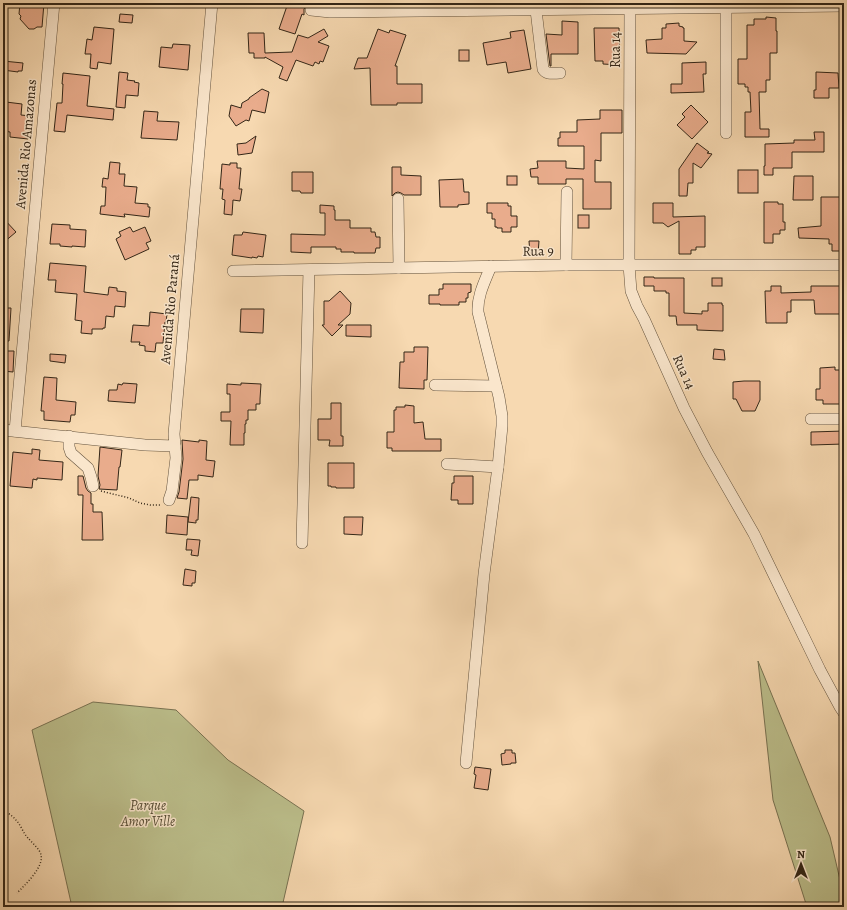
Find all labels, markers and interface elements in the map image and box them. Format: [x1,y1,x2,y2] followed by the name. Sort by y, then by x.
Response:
[606,32,625,68] street label: Rua 14
[11,78,41,211] street label: Avenida Rio Amazonas
[522,241,554,261] street label: Rua 9
[156,253,184,366] street label: Avenida Rio Paraná
[668,352,700,392] street label: Rua 14
[120,796,175,831] park label: Parque Amor Ville
[781,844,821,884] north arrow
[797,847,805,862] text: N

